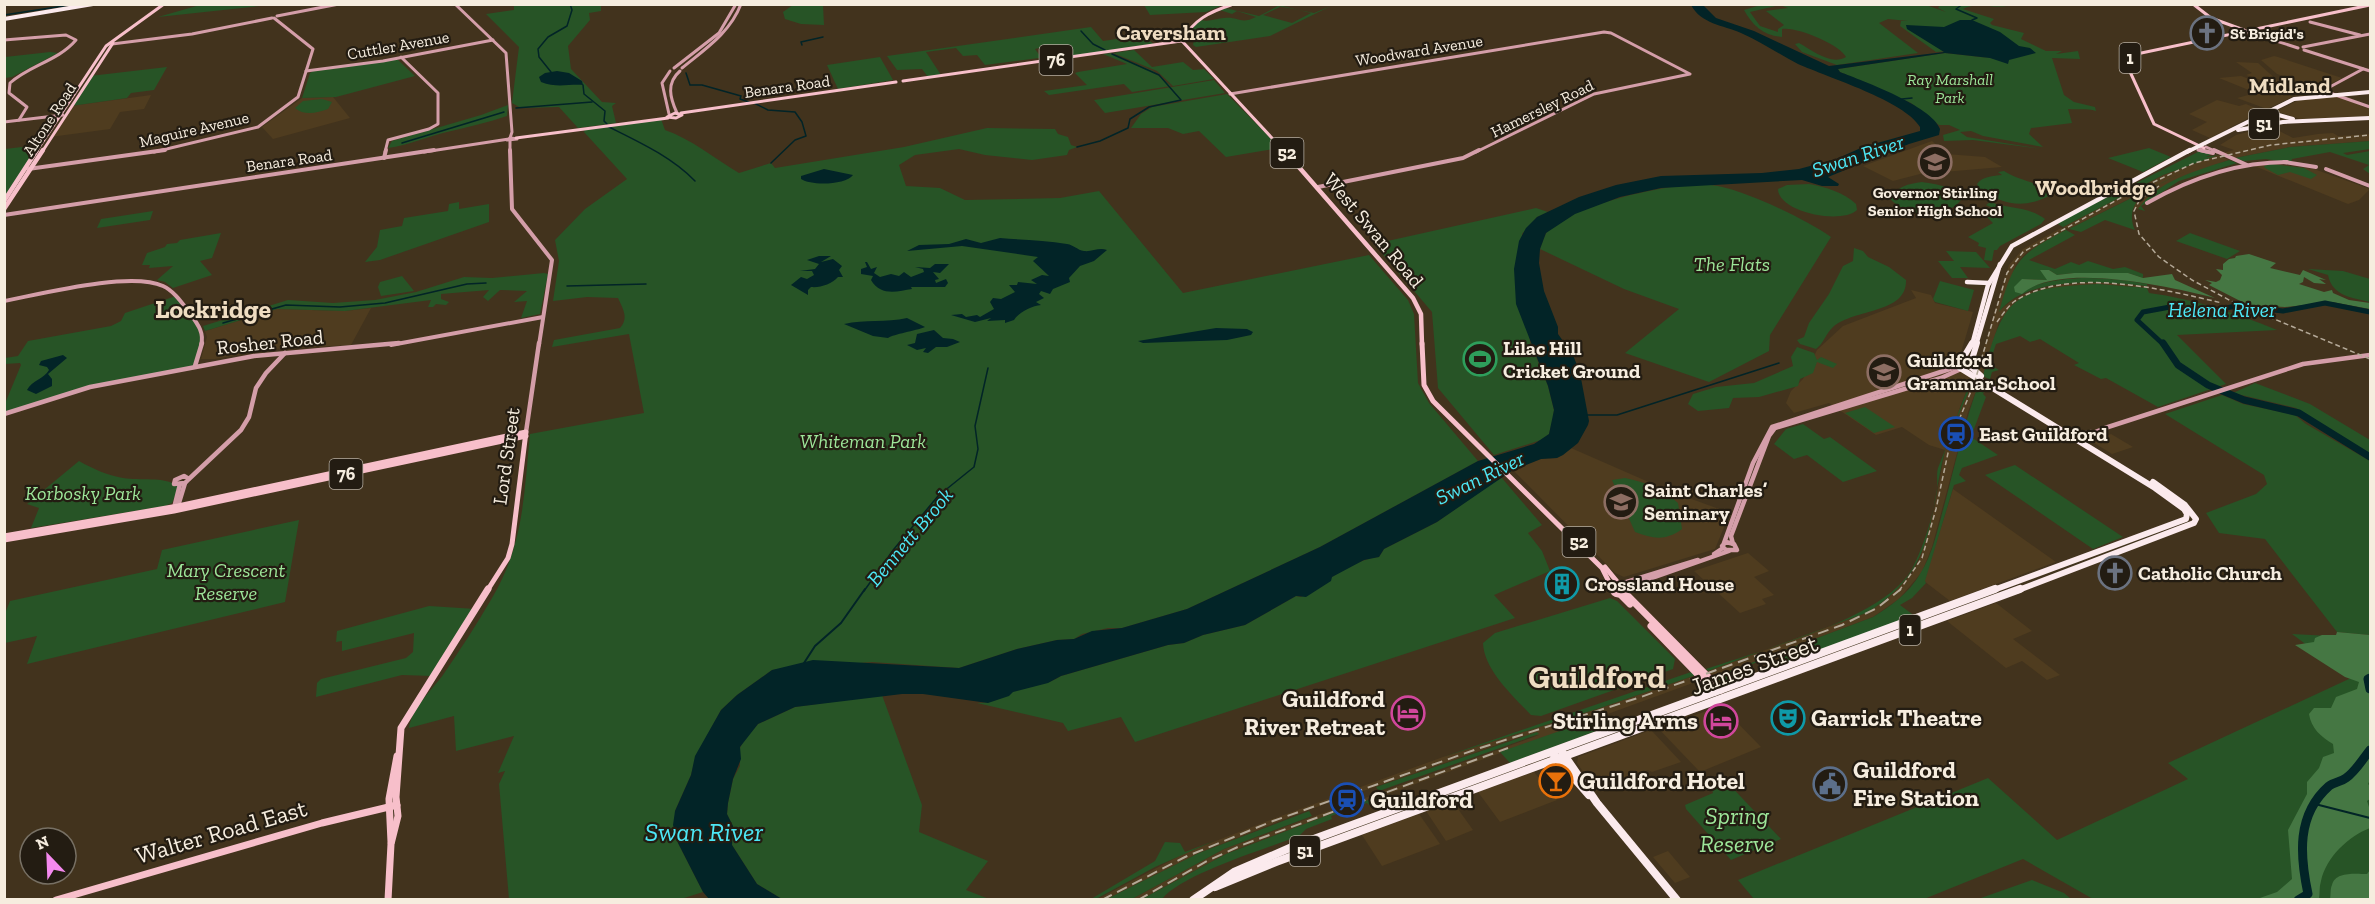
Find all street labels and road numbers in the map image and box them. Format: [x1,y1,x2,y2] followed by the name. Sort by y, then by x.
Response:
[346,27,451,64] street label: Cuttler Avenue
[1354,31,1484,70] street label: Woodward Avenue
[2120,43,2140,73] road number: 1
[1040,45,1072,75] road number: 76
[743,71,831,102] street label: Benara Road
[1488,75,1597,142] street label: Hamersley Road
[19,79,80,159] street label: Altone Road
[137,108,251,151] street label: Maguire Avenue
[2249,109,2279,139] road number: 51
[1270,138,1304,168] road number: 52
[245,145,333,176] street label: Benara Road
[1319,168,1429,292] street label: West Swan Road
[215,324,325,360] street label: Rosher Road
[487,405,525,506] street label: Lord Street
[330,459,362,489] road number: 76
[1562,527,1596,557] road number: 52
[1900,615,1920,645] road number: 1
[1686,628,1821,701] street label: James Street
[132,793,310,870] street label: Walter Road East
[1290,836,1320,866] road number: 51

